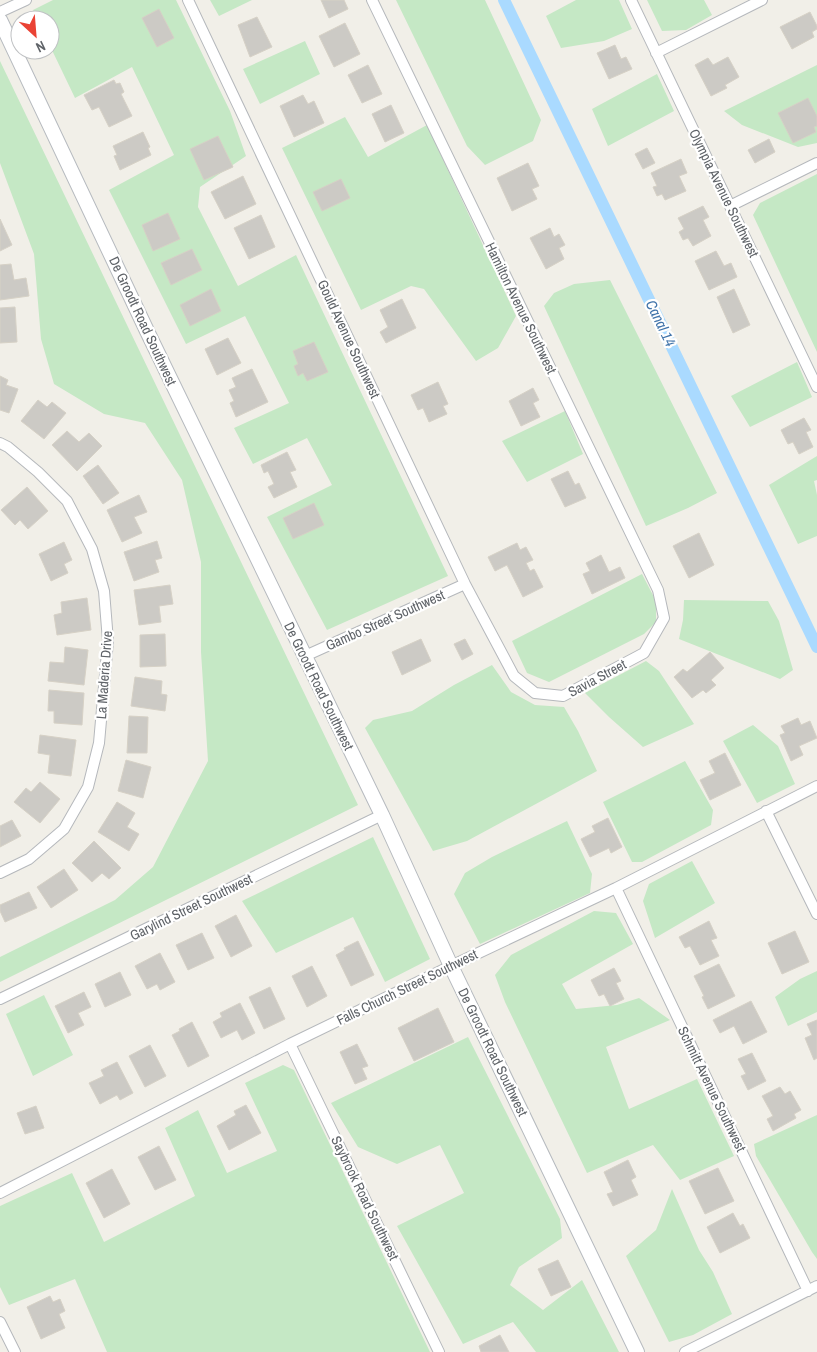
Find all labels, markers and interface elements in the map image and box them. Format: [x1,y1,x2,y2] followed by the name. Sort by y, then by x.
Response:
[10,10,60,60] north arrow
[33,37,48,57] text: N
[685,126,763,260] street label: Olympia Avenue Southwest
[481,239,561,377] street label: Hamilton Avenue Southwest
[105,254,181,388] street label: De Groodt Road Southwest
[314,277,384,401] street label: Gould Avenue Southwest
[641,296,681,350] water label: Canal 14
[323,586,447,654] street label: Gambo Street Southwest
[280,619,358,753] street label: De Groodt Road Southwest
[92,630,116,720] street label: La Maderia Drive
[565,655,629,701] street label: Savia Street
[127,870,255,944] street label: Garylind Street Southwest
[334,945,480,1029] street label: Falls Church Street Southwest
[454,985,532,1119] street label: De Groodt Road Southwest
[674,1023,750,1155] street label: Schmitt Avenue Southwest
[327,1133,403,1263] street label: Saybrook Road Southwest

